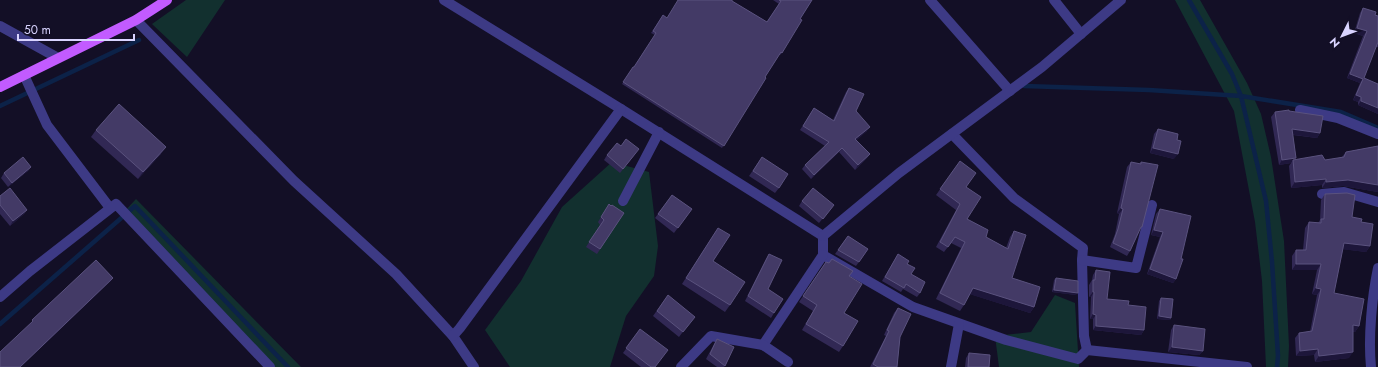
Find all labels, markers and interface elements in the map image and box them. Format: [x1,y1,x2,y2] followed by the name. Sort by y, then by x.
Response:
[18,16,134,42] scale bar
[1322,16,1362,56] north arrow
[24,21,51,39] text: 50 m
[1326,34,1343,51] text: N

